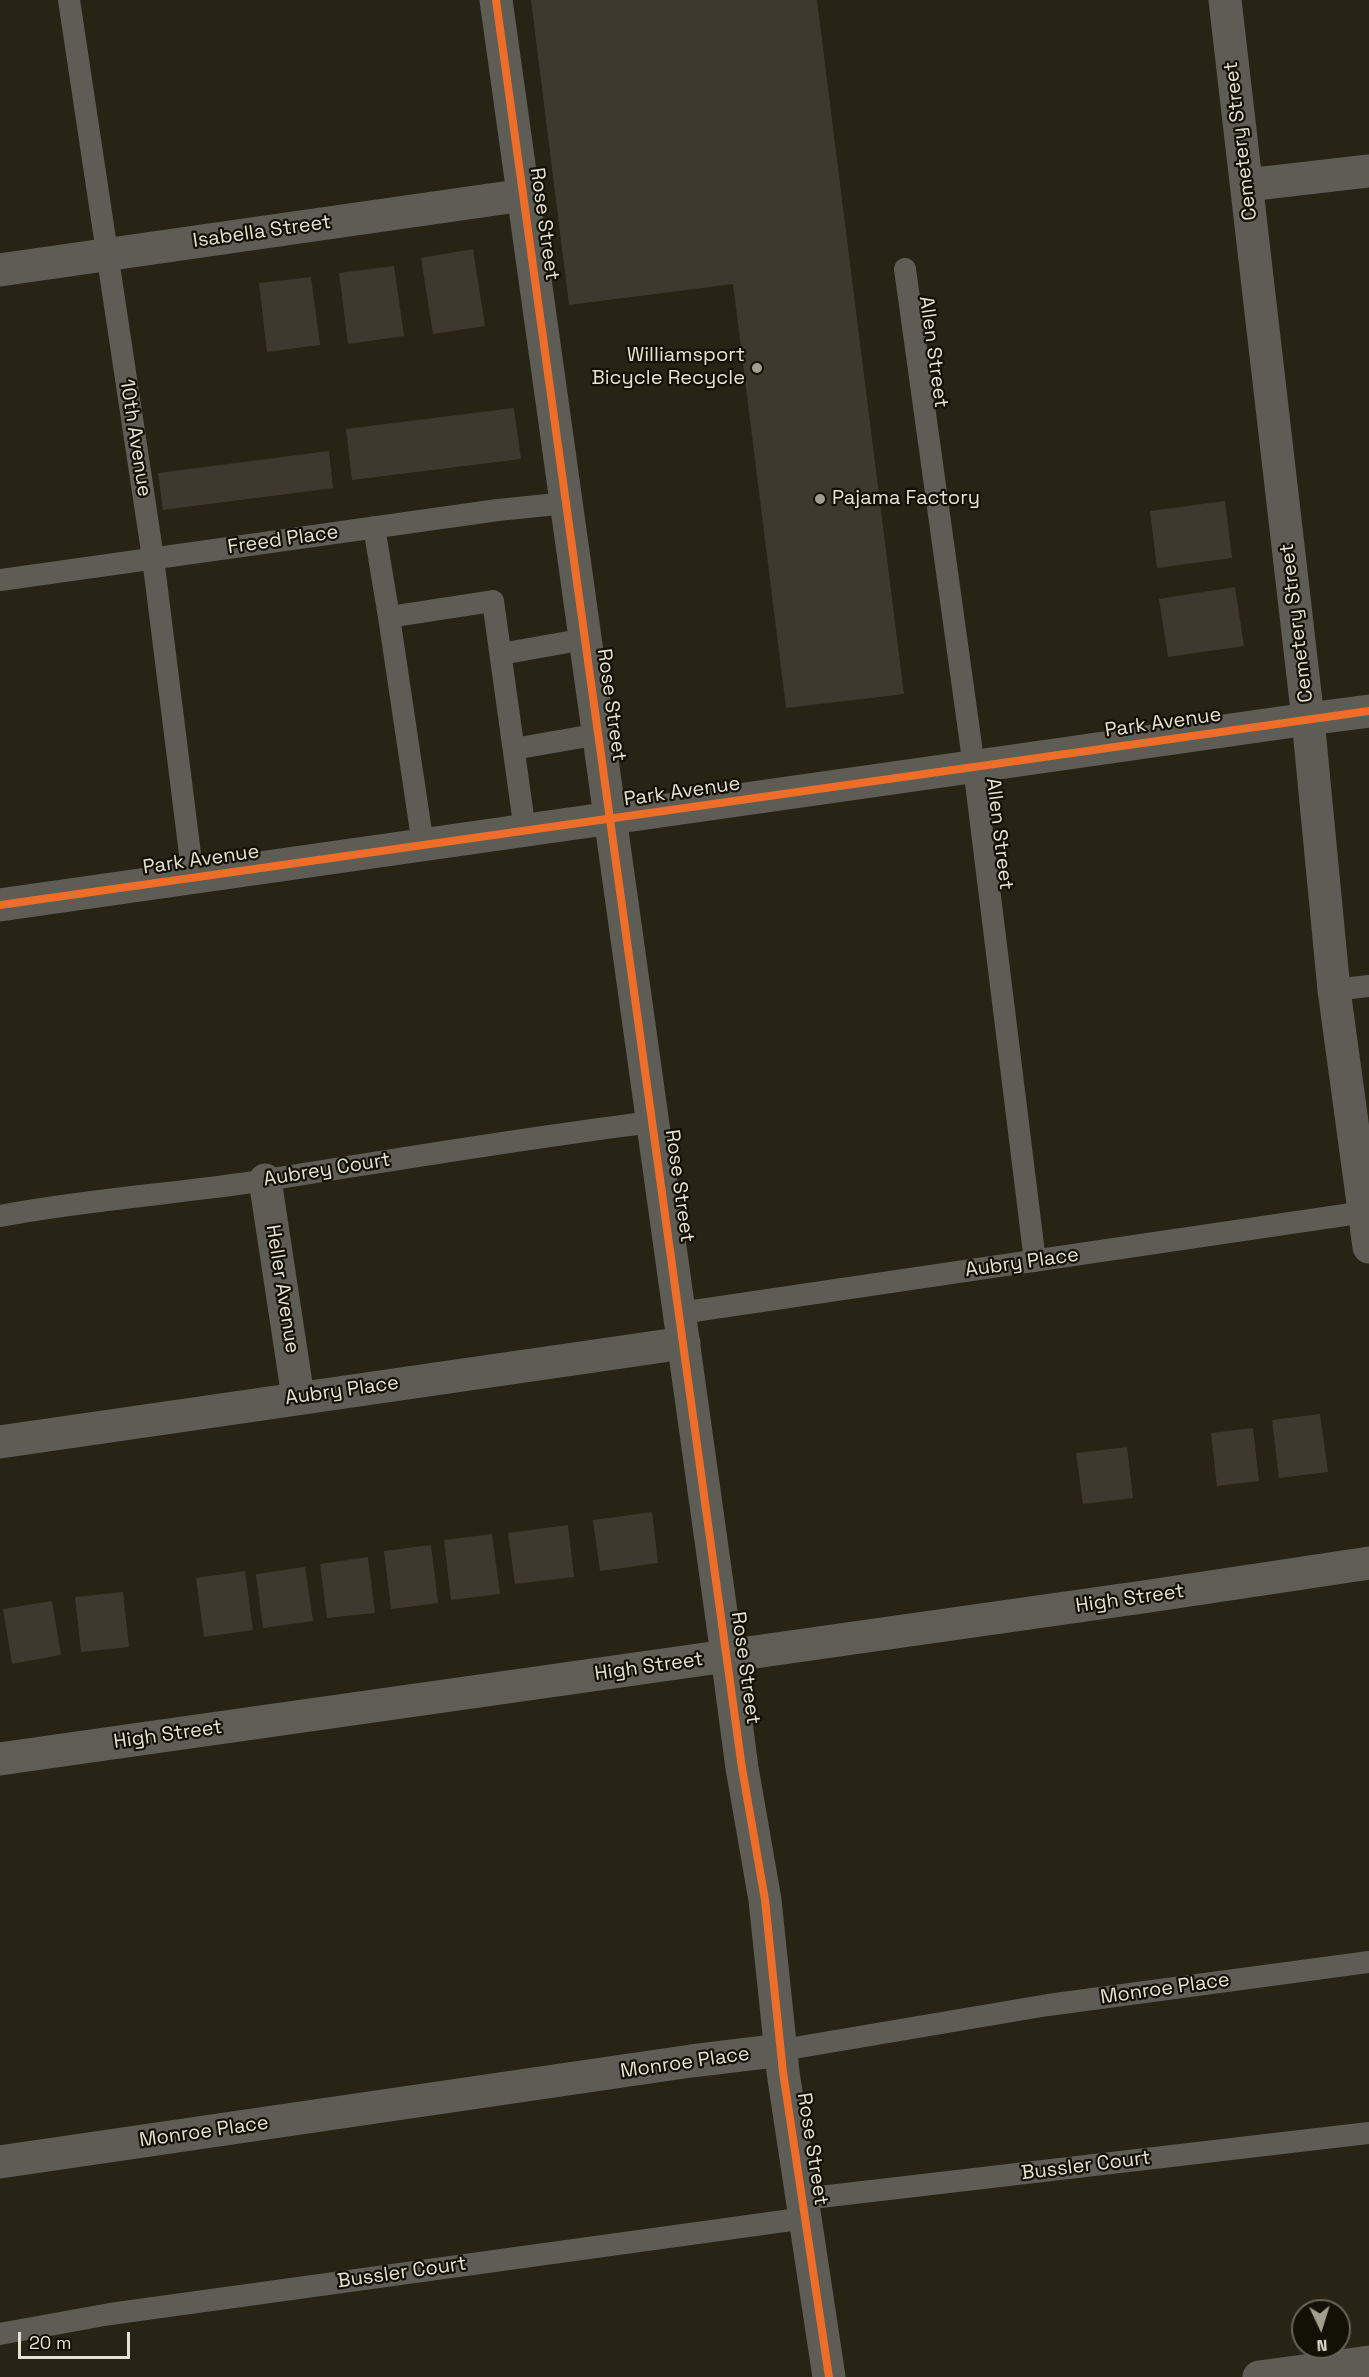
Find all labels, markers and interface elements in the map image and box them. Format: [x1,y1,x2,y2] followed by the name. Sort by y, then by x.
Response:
[1219,60,1263,222] street label: Cemetery Street
[524,166,564,282] street label: Rose Street
[191,210,333,254] street label: Isabella Street
[913,294,953,410] street label: Allen Street
[591,344,745,391] place label: Williamsport Bicycle Recycle
[750,361,764,375] marker: Williamsport Bicycle Recycle
[114,378,156,498] street label: 10th Avenue
[832,487,980,511] place label: Pajama Factory
[813,492,827,506] marker: Pajama Factory
[226,520,340,560] street label: Freed Place
[1275,542,1319,704] street label: Cemetery Street
[591,647,631,763] street label: Rose Street
[1103,703,1223,743] street label: Park Avenue
[622,772,742,812] street label: Park Avenue
[980,777,1018,891] street label: Allen Street
[141,840,261,880] street label: Park Avenue
[659,1128,699,1244] street label: Rose Street
[262,1148,392,1192] street label: Aubrey Court
[260,1223,304,1355] street label: Heller Avenue
[964,1243,1080,1283] street label: Aubry Place
[284,1371,400,1411] street label: Aubry Place
[1074,1580,1186,1618] street label: High Street
[725,1610,765,1726] street label: Rose Street
[593,1648,705,1686] street label: High Street
[112,1716,224,1754] street label: High Street
[1099,1968,1231,2010] street label: Monroe Place
[619,2042,751,2084] street label: Monroe Place
[791,2091,833,2207] street label: Rose Street
[138,2111,270,2153] street label: Monroe Place
[1020,2146,1152,2186] street label: Bussler Court
[336,2252,468,2294] street label: Bussler Court
[1291,2299,1351,2359] north arrow
[21,2320,134,2358] scale bar
[29,2331,72,2354] text: 20 m
[1316,2335,1328,2356] text: N

